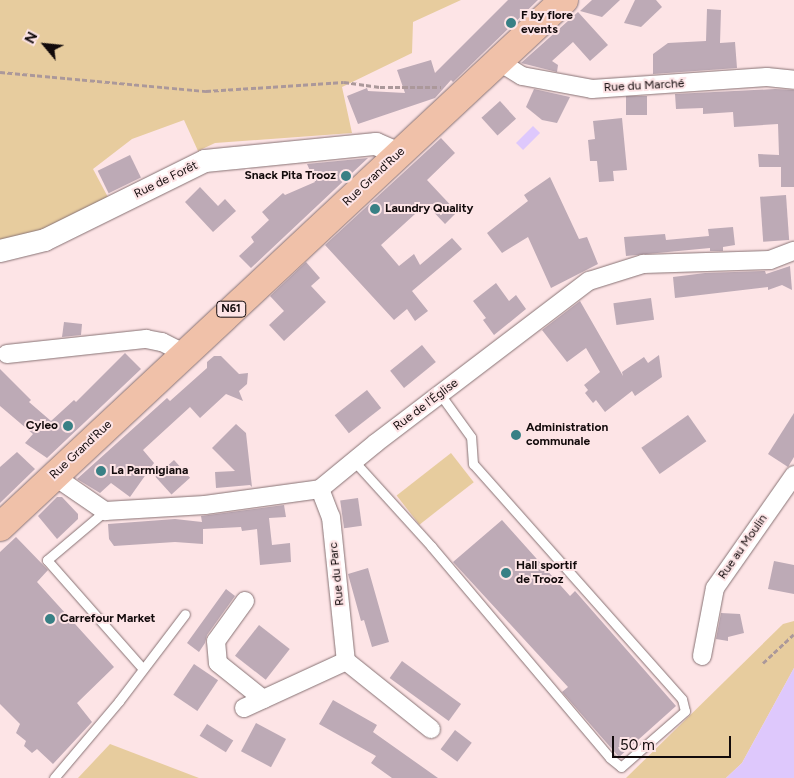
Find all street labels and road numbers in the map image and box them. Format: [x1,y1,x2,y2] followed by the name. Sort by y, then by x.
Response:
[603,77,685,95] street label: Rue du Marché
[340,144,408,210] street label: Rue Grand'Rue
[132,158,200,202] street label: Rue de Forêt
[216,300,246,318] road number: N61
[391,376,461,434] street label: Rue de l'Église
[47,417,115,483] street label: Rue Grand'Rue
[715,512,771,582] street label: Rue au Moulin
[326,541,348,607] street label: Rue du Parc

